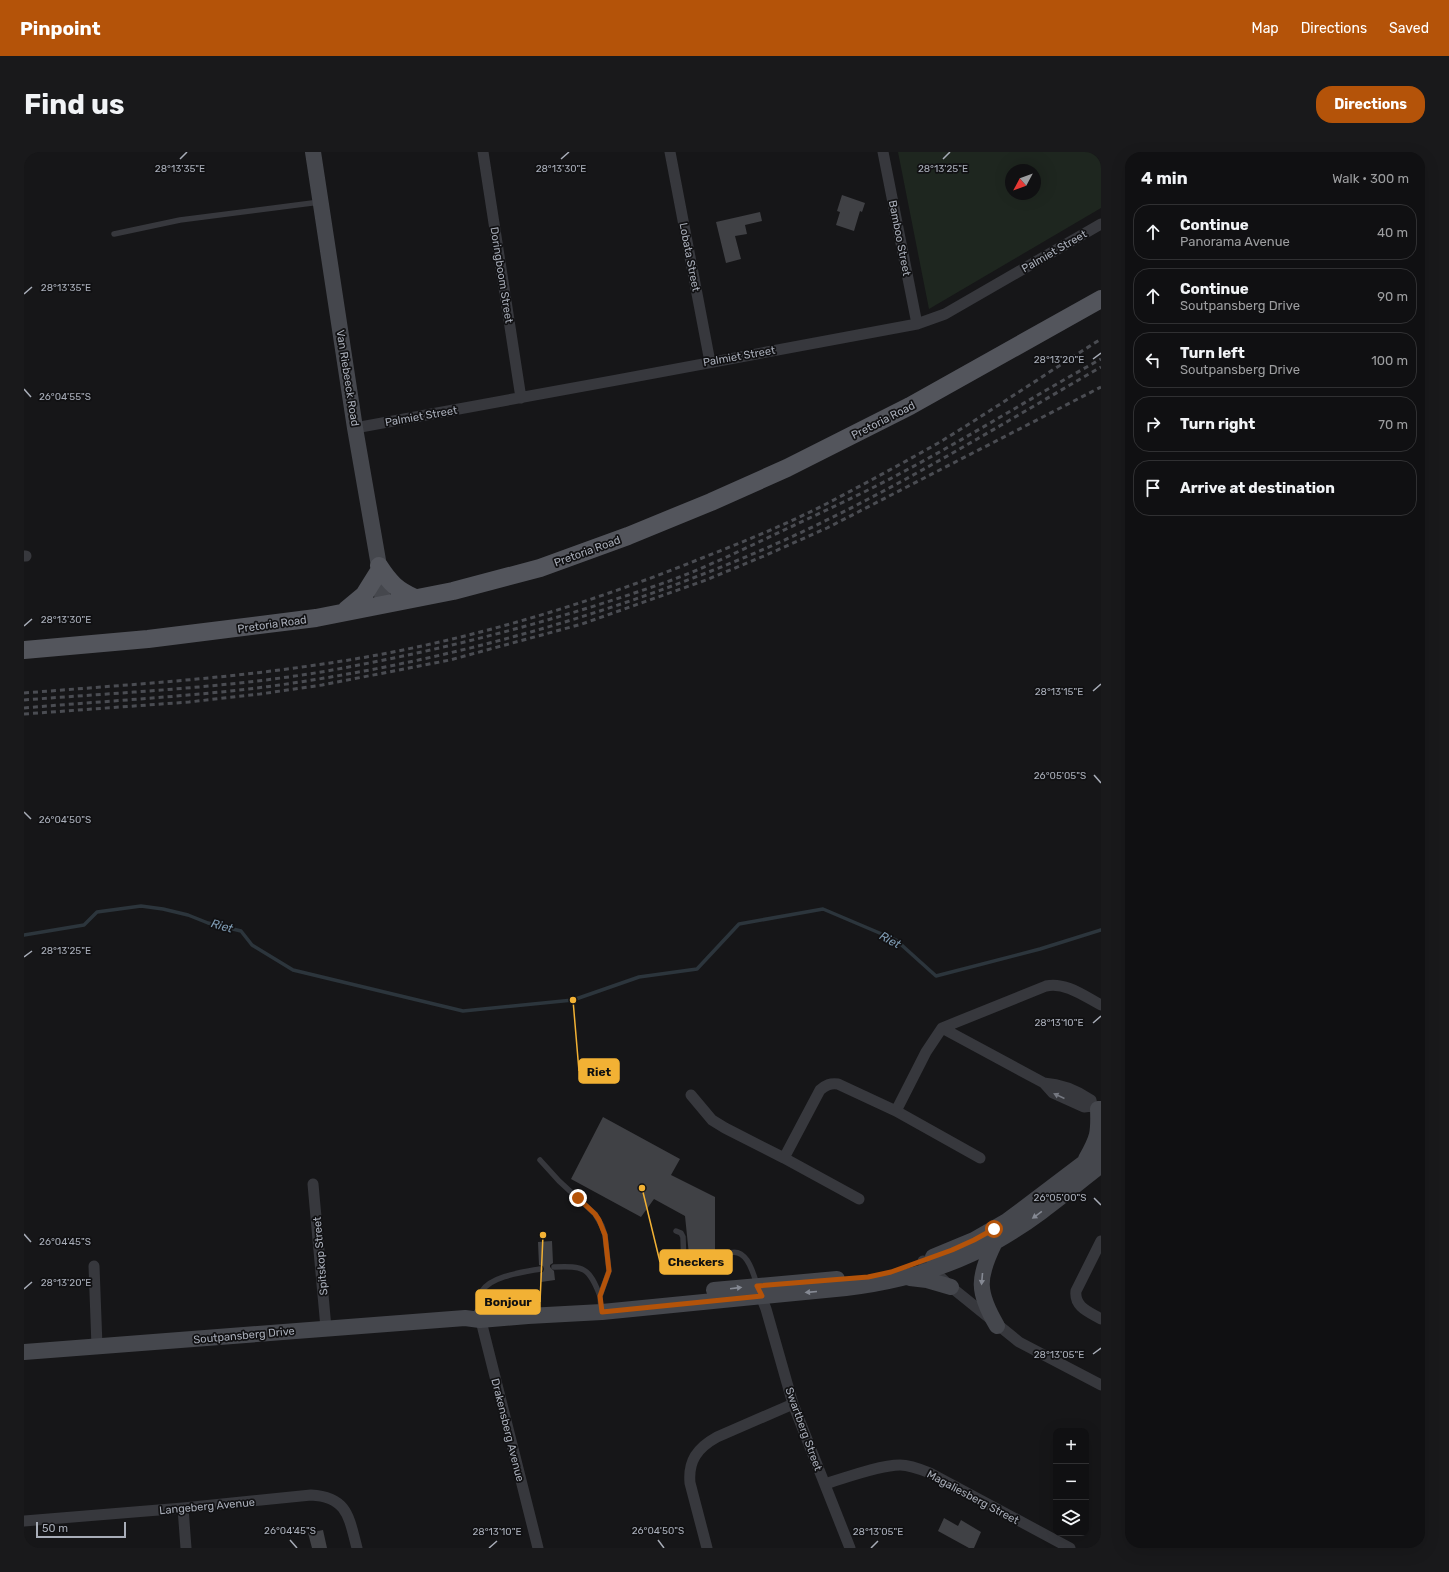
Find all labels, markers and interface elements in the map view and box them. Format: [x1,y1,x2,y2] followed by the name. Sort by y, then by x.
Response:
[20,17,101,40] text: Pinpoint
[1252,20,1279,37] text: Map
[1301,20,1367,37] text: Directions
[1389,20,1429,37] text: Saved
[1316,86,1425,123] button: Directions
[24,88,124,121] text: Find us
[155,163,205,175] text: 28°13'35"E
[536,163,586,175] text: 28°13'30"E
[918,163,968,175] text: 28°13'25"E
[1005,164,1041,200] north arrow
[1141,168,1188,188] text: 4 min
[1332,171,1409,186] text: Walk · 300 m
[886,199,913,278] street label: Bamboo Street
[1180,216,1249,234] text: Continue
[1142,221,1164,243] icon: ahead
[676,222,703,293] street label: Lobata Street
[1377,225,1408,240] text: 40 m
[487,226,516,325] street label: Doringboom Street
[1019,227,1090,275] street label: Palmiet Street
[1180,234,1290,249] text: Panorama Avenue
[1180,280,1249,298] text: Continue
[41,282,91,294] text: 28°13'35"E
[1142,285,1164,307] icon: ahead
[1377,289,1408,304] text: 90 m
[1180,298,1300,313] text: Soutpansberg Drive
[333,329,362,427] street label: Van Riebeeck Road
[702,344,777,369] street label: Palmiet Street
[1180,344,1245,362] text: Turn left
[1142,349,1164,371] icon: left
[1371,353,1408,368] text: 100 m
[1034,354,1084,366] text: 28°13'20"E
[1180,362,1300,377] text: Soutpansberg Drive
[39,391,91,403] text: 26°04'55"S
[849,399,917,442] street label: Pretoria Road
[384,404,459,429] street label: Palmiet Street
[1142,413,1164,435] icon: right
[1180,415,1255,433] text: Turn right
[1378,417,1408,432] text: 70 m
[1142,477,1164,499] icon: arrive
[1180,479,1335,497] text: Arrive at destination
[552,533,622,569] street label: Pretoria Road
[237,613,307,636] street label: Pretoria Road
[41,614,91,626] text: 28°13'30"E
[1035,686,1083,698] text: 28°13'15"E
[1034,770,1086,782] text: 26°05'05"S
[39,814,91,826] text: 26°04'50"S
[209,916,235,936] water label: Riet
[877,929,903,952] water label: Riet
[41,945,91,957] text: 28°13'25"E
[1034,1017,1084,1029] text: 28°13'10"E
[579,1059,619,1083] callout: Riet
[587,1065,612,1079] text: Riet
[1052,1092,1064,1098] one-way arrow
[569,1189,587,1207] route end
[1034,1192,1086,1204] text: 26°05'00"S
[1031,1210,1042,1219] one-way arrow
[311,1215,330,1296] street label: Spitskop Street
[985,1220,1003,1238] route start
[39,1236,91,1248] text: 26°04'45"S
[660,1250,732,1274] callout: Checkers
[668,1255,725,1269] text: Checkers
[979,1272,986,1285] one-way arrow
[41,1277,91,1289] text: 28°13'20"E
[730,1284,742,1291] one-way arrow
[805,1288,817,1295] one-way arrow
[476,1290,540,1314] callout: Bonjour
[484,1295,532,1309] text: Bonjour
[193,1325,295,1346] street label: Soutpansberg Drive
[1034,1349,1084,1361] text: 28°13'05"E
[488,1377,527,1483] street label: Drakensberg Avenue
[782,1386,825,1473] street label: Swartberg Street
[1053,1428,1089,1536] map controls
[1053,1428,1089,1464] button: +
[1053,1464,1089,1500] button: −
[925,1468,1022,1528] street label: Magaliesberg Street
[159,1496,255,1517] street label: Langeberg Avenue
[1053,1500,1089,1536] button: layers
[36,1520,126,1539] scale bar
[42,1522,68,1535] text: 50 m
[264,1525,316,1537] text: 26°04'45"S
[632,1525,684,1537] text: 26°04'50"S
[472,1526,522,1538] text: 28°13'10"E
[853,1526,903,1538] text: 28°13'05"E

